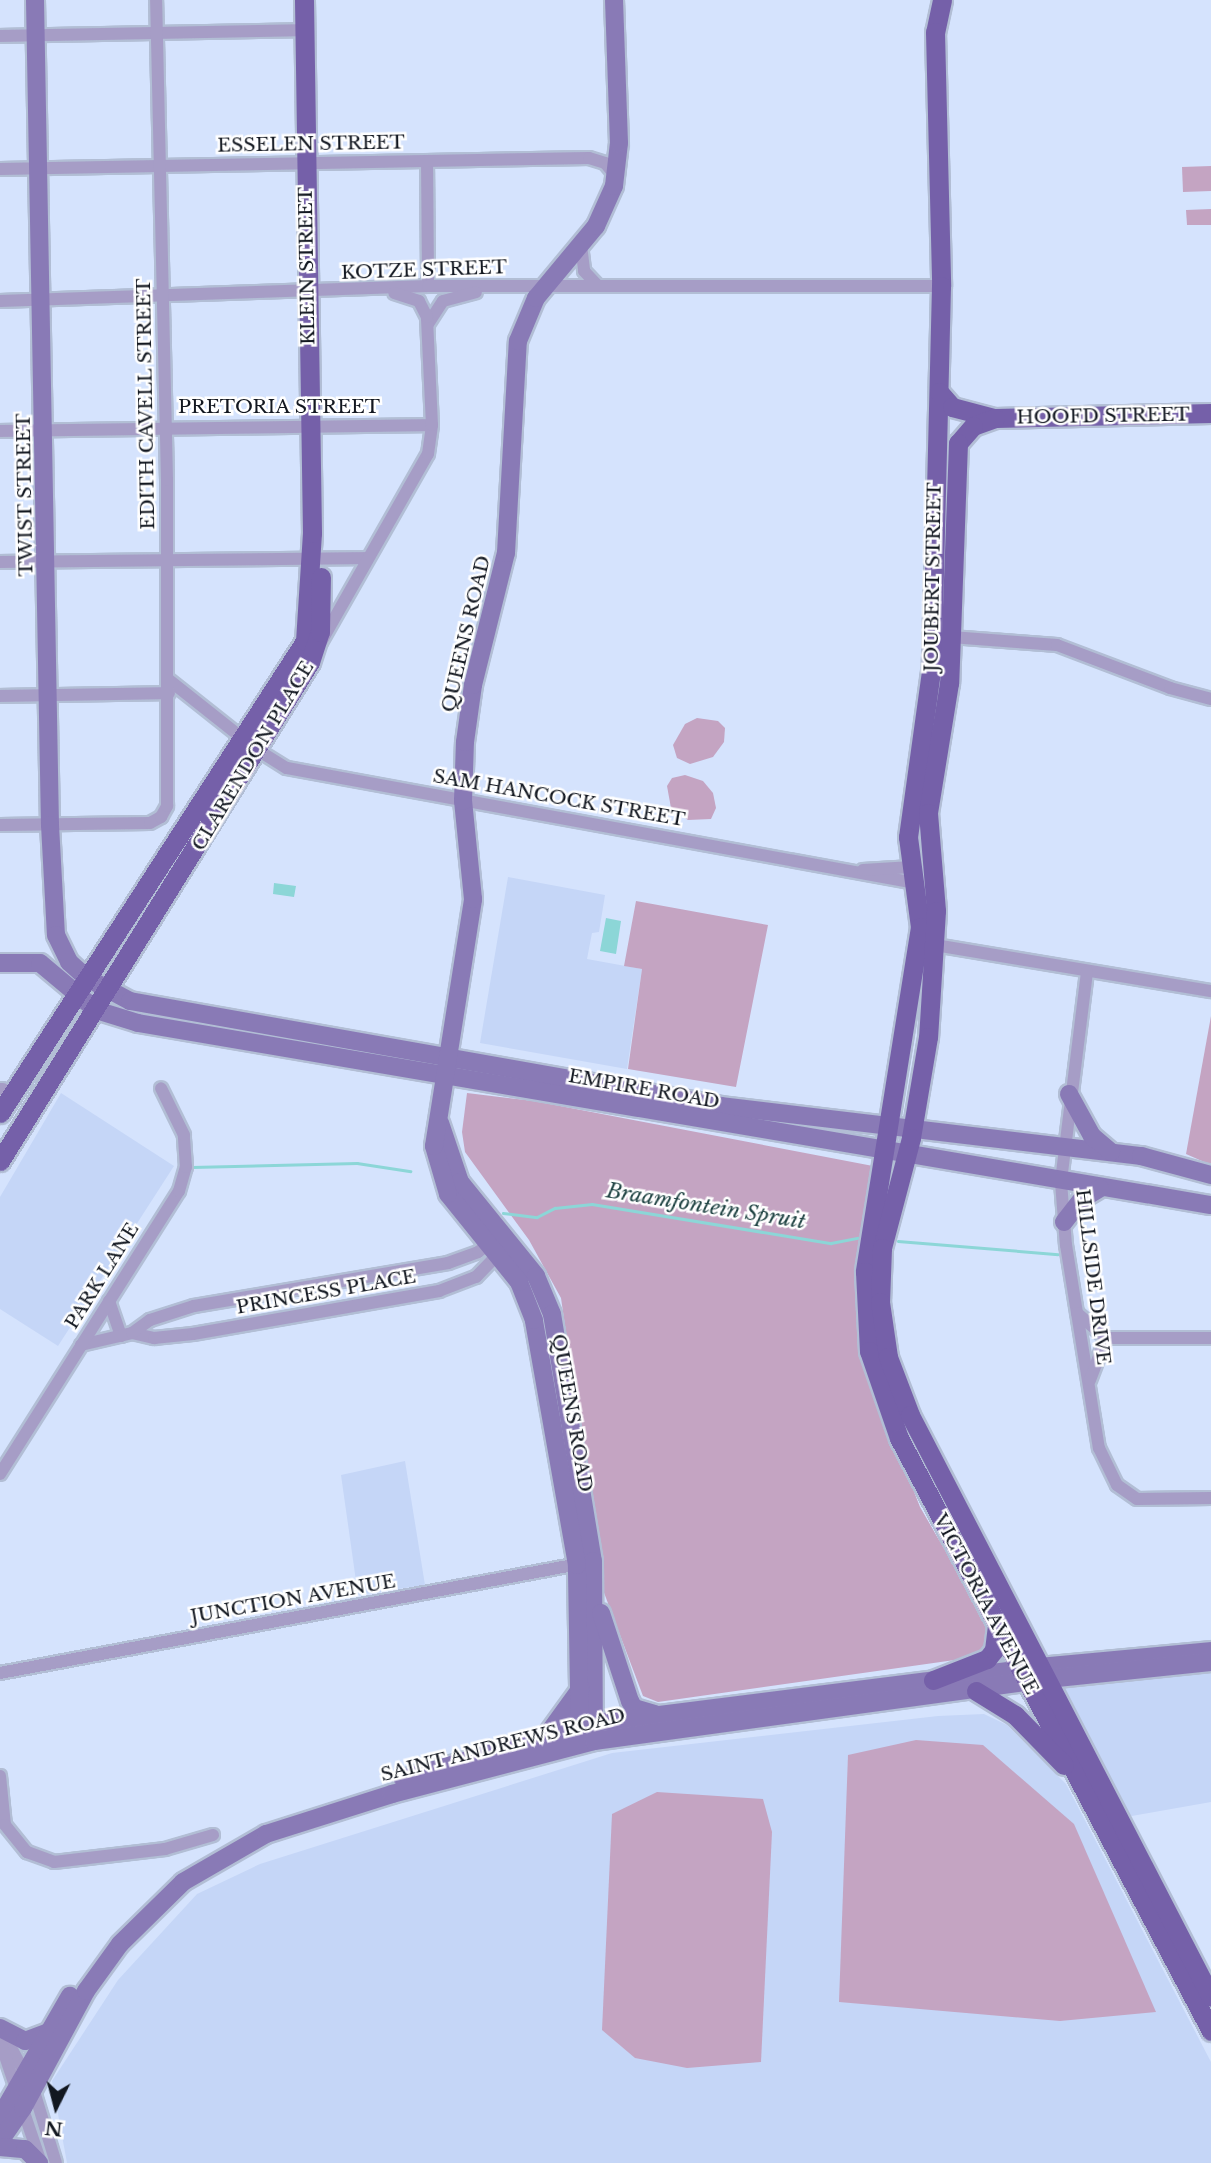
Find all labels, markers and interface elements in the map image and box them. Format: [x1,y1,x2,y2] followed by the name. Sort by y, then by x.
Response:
[217,131,405,157] street label: ESSELEN STREET
[294,187,320,345] street label: KLEIN STREET
[341,256,507,284] street label: KOTZE STREET
[132,278,160,530] street label: EDITH CAVELL STREET
[178,396,380,418] street label: PRETORIA STREET
[1016,403,1190,429] street label: HOOFD STREET
[12,413,38,577] street label: TWIST STREET
[920,482,946,672] street label: JOUBERT STREET
[437,554,495,714] street label: QUEENS ROAD
[187,657,319,855] street label: CLARENDON PLACE
[431,765,687,831] street label: SAM HANCOCK STREET
[567,1064,721,1114] street label: EMPIRE ROAD
[604,1178,808,1234] water label: Braamfontein Spruit
[1071,1188,1115,1366] street label: HILLSIDE DRIVE
[60,1219,144,1333] street label: PARK LANE
[234,1265,418,1319] street label: PRINCESS PLACE
[547,1332,597,1494] street label: QUEENS ROAD
[928,1509,1044,1699] street label: VICTORIA AVENUE
[188,1570,398,1628] street label: JUNCTION AVENUE
[378,1703,628,1787] street label: SAINT ANDREWS ROAD
[21,2072,91,2142] north arrow
[44,2116,64,2141] text: N

